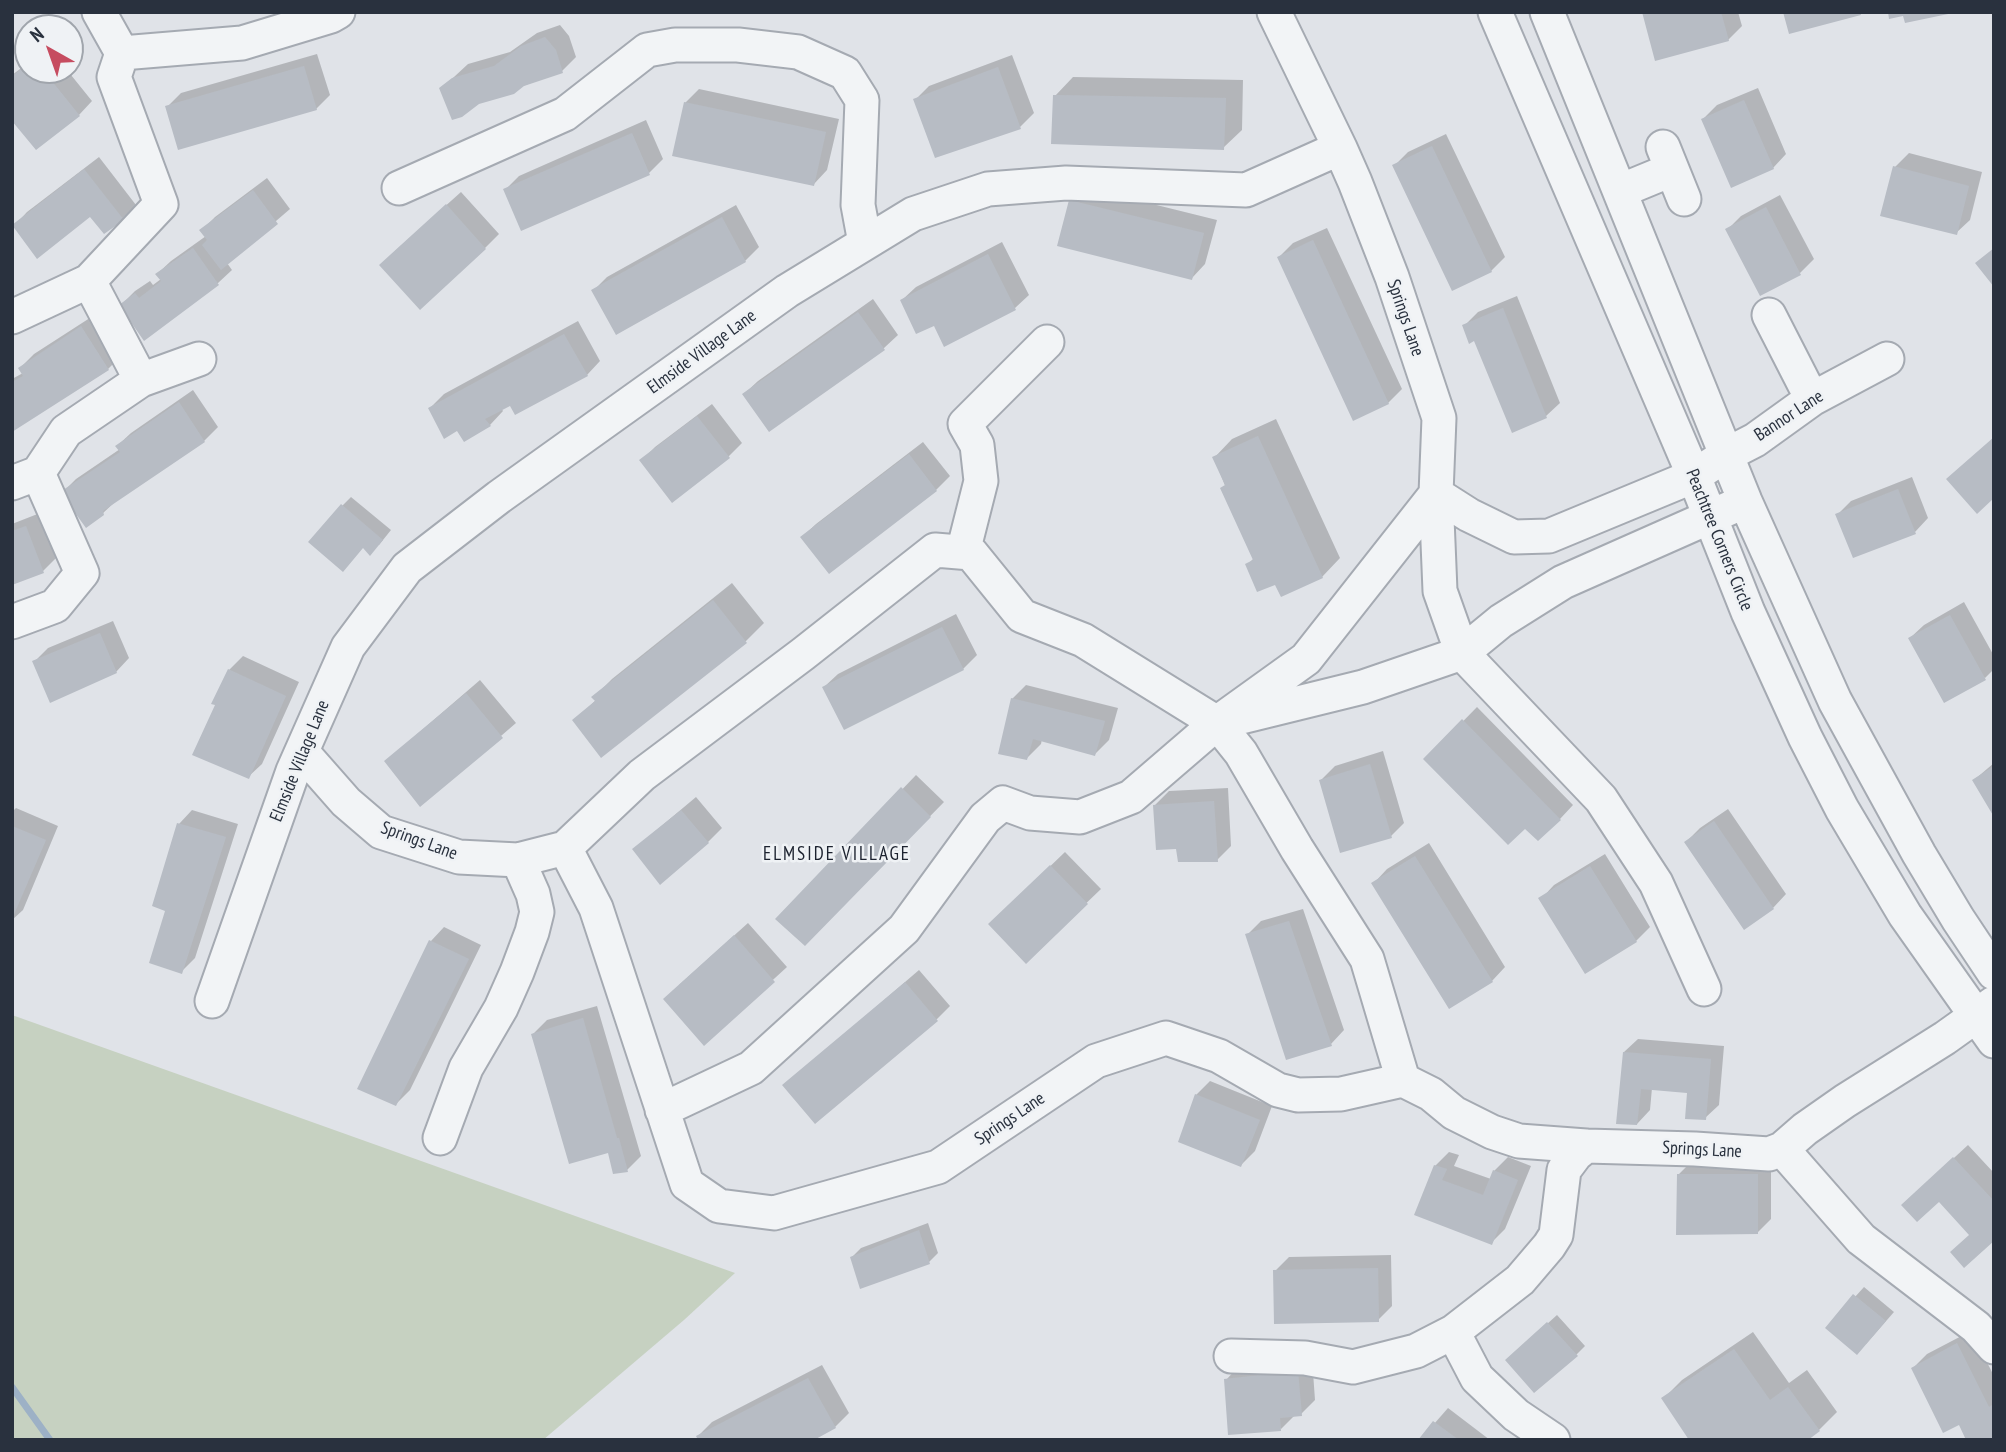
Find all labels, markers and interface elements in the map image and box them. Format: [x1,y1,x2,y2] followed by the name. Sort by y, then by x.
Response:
[14,14,84,84] north arrow
[25,22,48,47] text: N
[1382,277,1428,359] street label: Springs Lane
[643,305,761,399] street label: Elmside Village Lane
[1751,386,1827,446] street label: Bannor Lane
[1681,466,1757,614] street label: Peachtree Corners Circle
[266,697,334,825] street label: Elmside Village Lane
[378,817,460,865] street label: Springs Lane
[765,844,909,866] district label: ELMSIDE VILLAGE
[971,1088,1049,1150] street label: Springs Lane
[1662,1137,1742,1163] street label: Springs Lane

